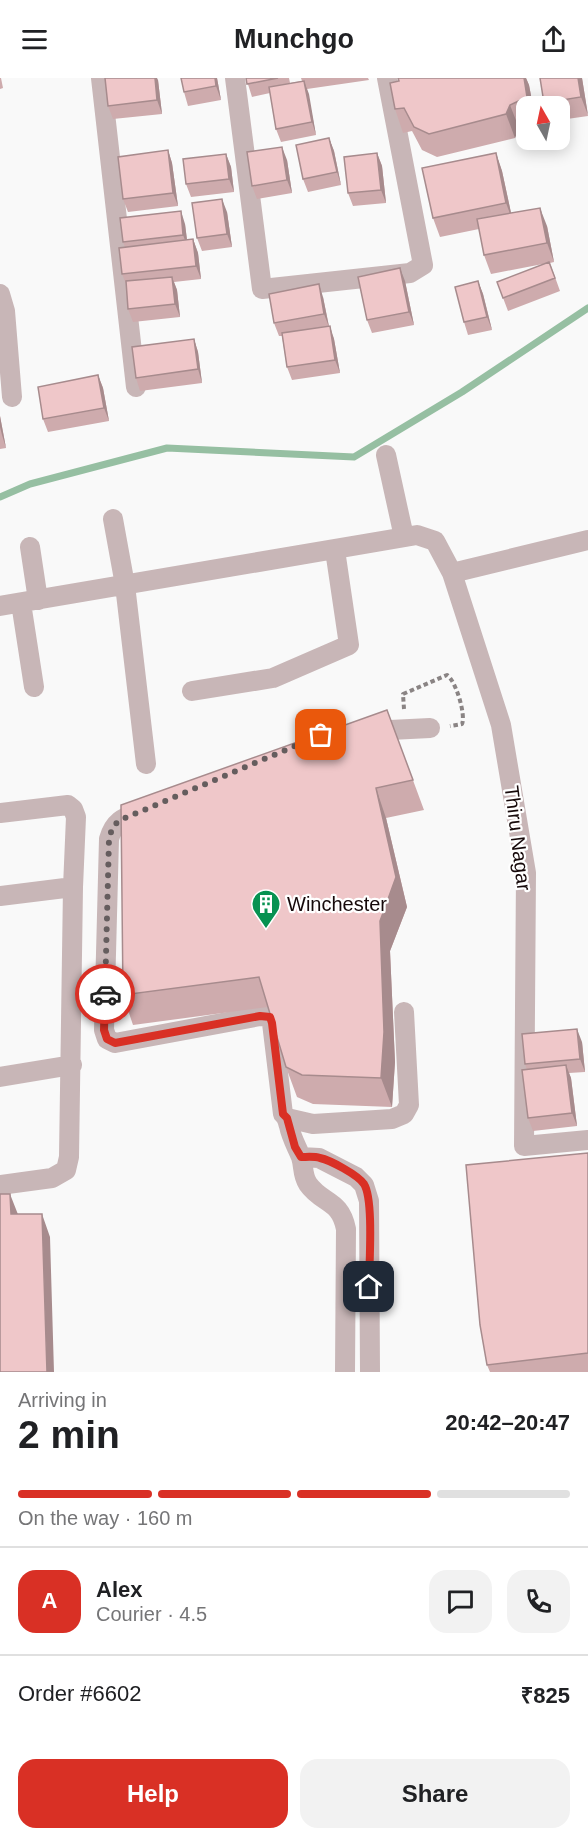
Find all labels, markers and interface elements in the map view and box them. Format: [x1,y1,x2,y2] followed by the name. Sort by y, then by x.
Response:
[18,23,51,56] icon: menu
[537,23,570,56] icon: share
[234,24,354,54] text: Munchgo
[516,96,570,150] north arrow
[516,96,570,150] map controls
[295,709,346,760] pin
[304,718,337,751] icon: bag
[501,784,535,892] street label: Thiru Nagar
[250,888,282,930] building icon: Winchester
[287,893,387,915] place label: Winchester
[75,964,135,1024] courier
[89,978,122,1011] icon: car
[343,1261,394,1312] pin
[352,1270,385,1303] icon: home
[18,1389,107,1411] text: Arriving in
[445,1410,570,1435] text: 20:42–20:47
[18,1413,120,1456] text: 2 min
[18,1507,193,1529] text: On the way · 160 m
[429,1570,492,1633] button: chat
[507,1570,570,1633] button: phone
[96,1577,142,1602] text: Alex
[42,1588,57,1613] text: A
[96,1603,207,1625] text: Courier · 4.5
[18,1681,142,1706] text: Order #6602
[521,1683,570,1708] text: ₹825
[18,1759,288,1828] button: Help
[300,1759,570,1828] button: Share

